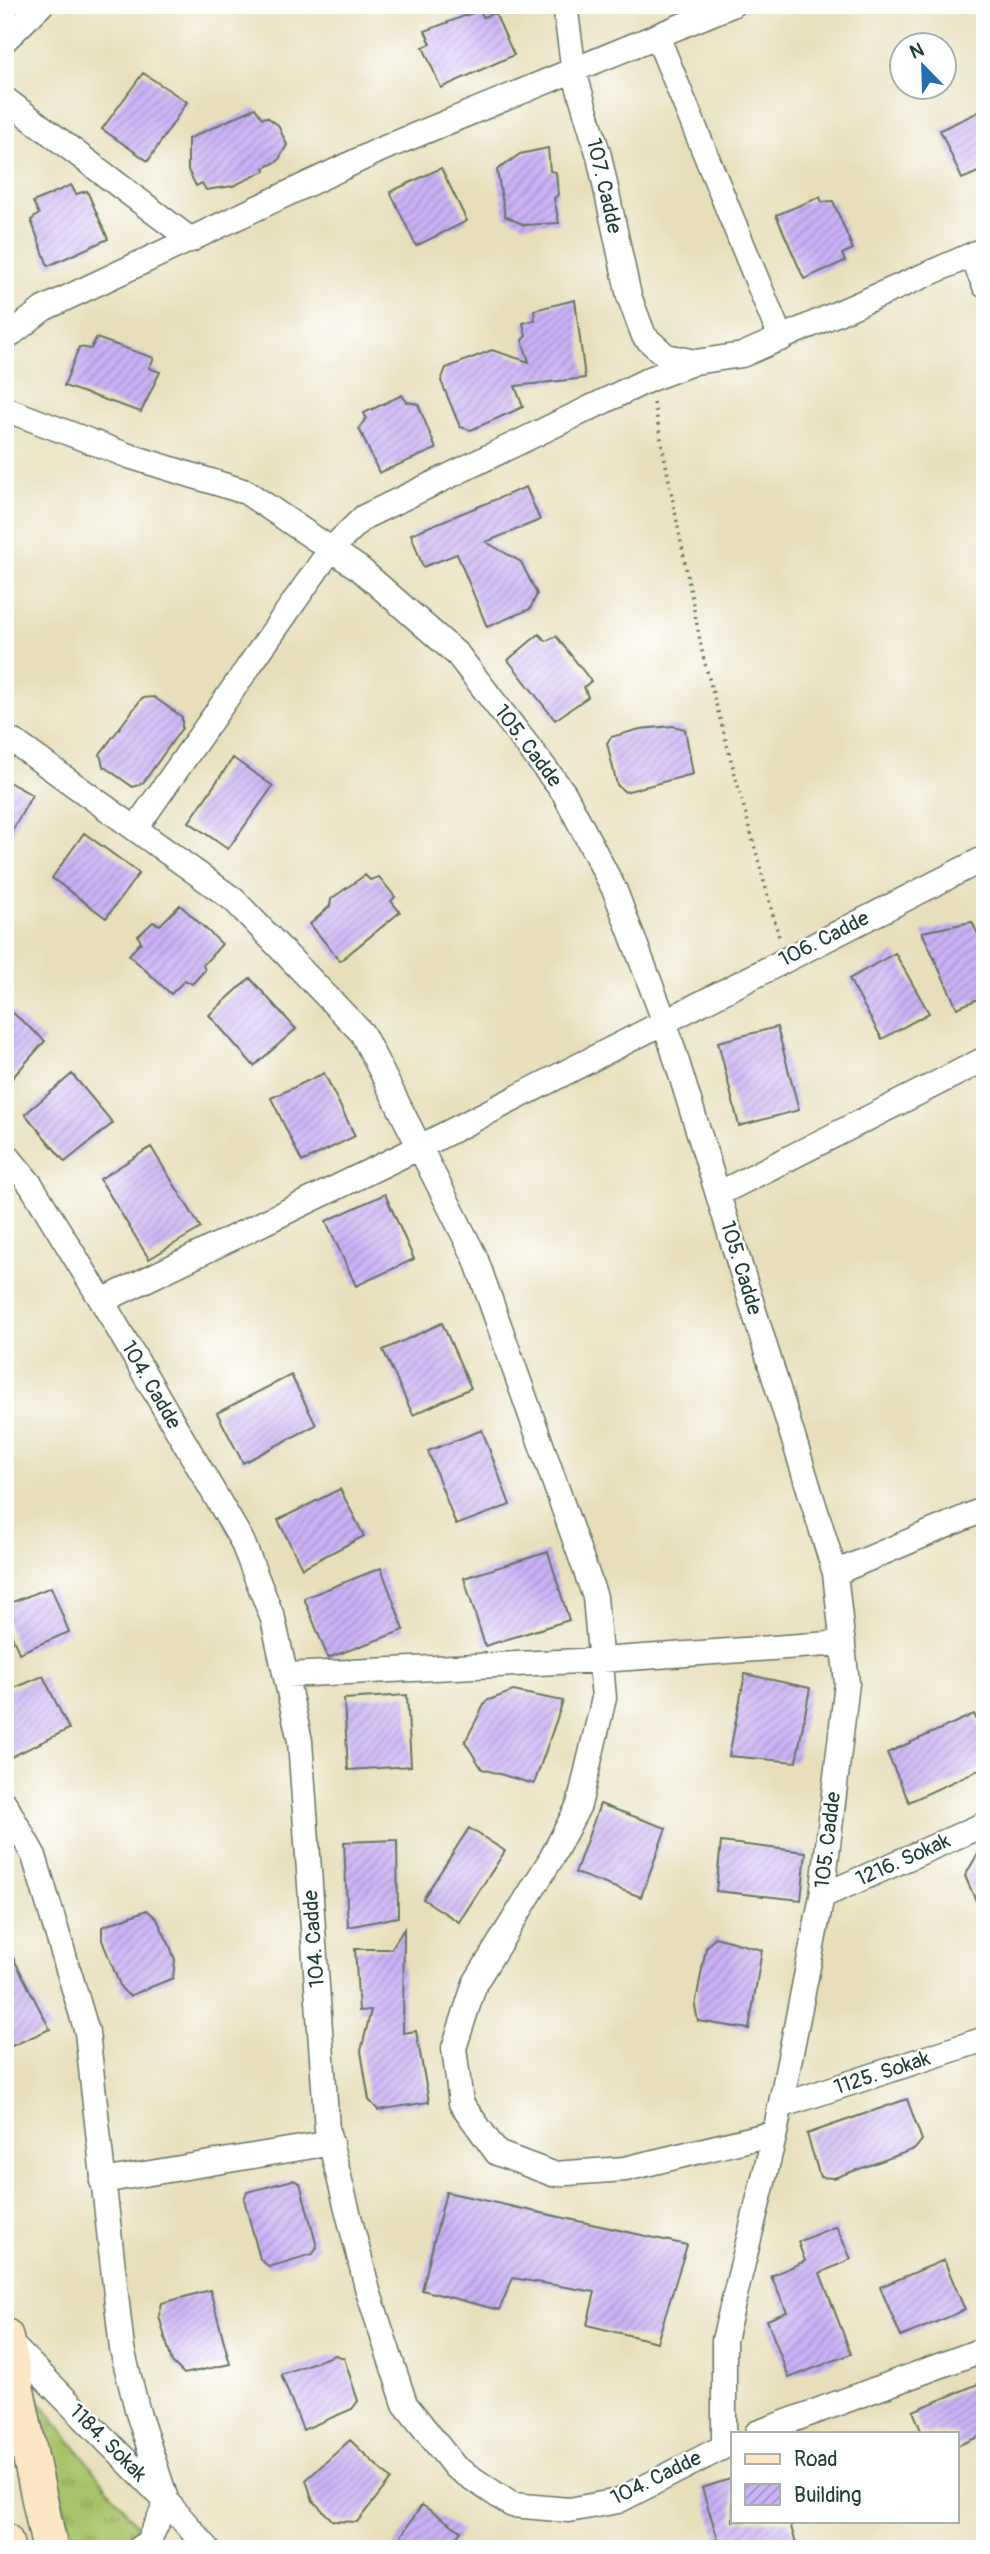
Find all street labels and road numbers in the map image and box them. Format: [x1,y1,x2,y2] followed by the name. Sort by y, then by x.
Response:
[580,136,628,237] street label: 107. Cadde
[488,699,568,793] street label: 105. Cadde
[774,904,874,973] street label: 106. Cadde
[714,1218,768,1319] street label: 105. Cadde
[115,1336,187,1435] street label: 104. Cadde
[809,1790,847,1890] street label: 105. Cadde
[852,1827,955,1893] street label: 1216. Sokak
[297,1889,331,1989] street label: 104. Cadde
[831,2045,934,2101] street label: 1125. Sokak
[63,2398,153,2488] street label: 1184. Sokak
[606,2444,706,2512] street label: 104. Cadde

